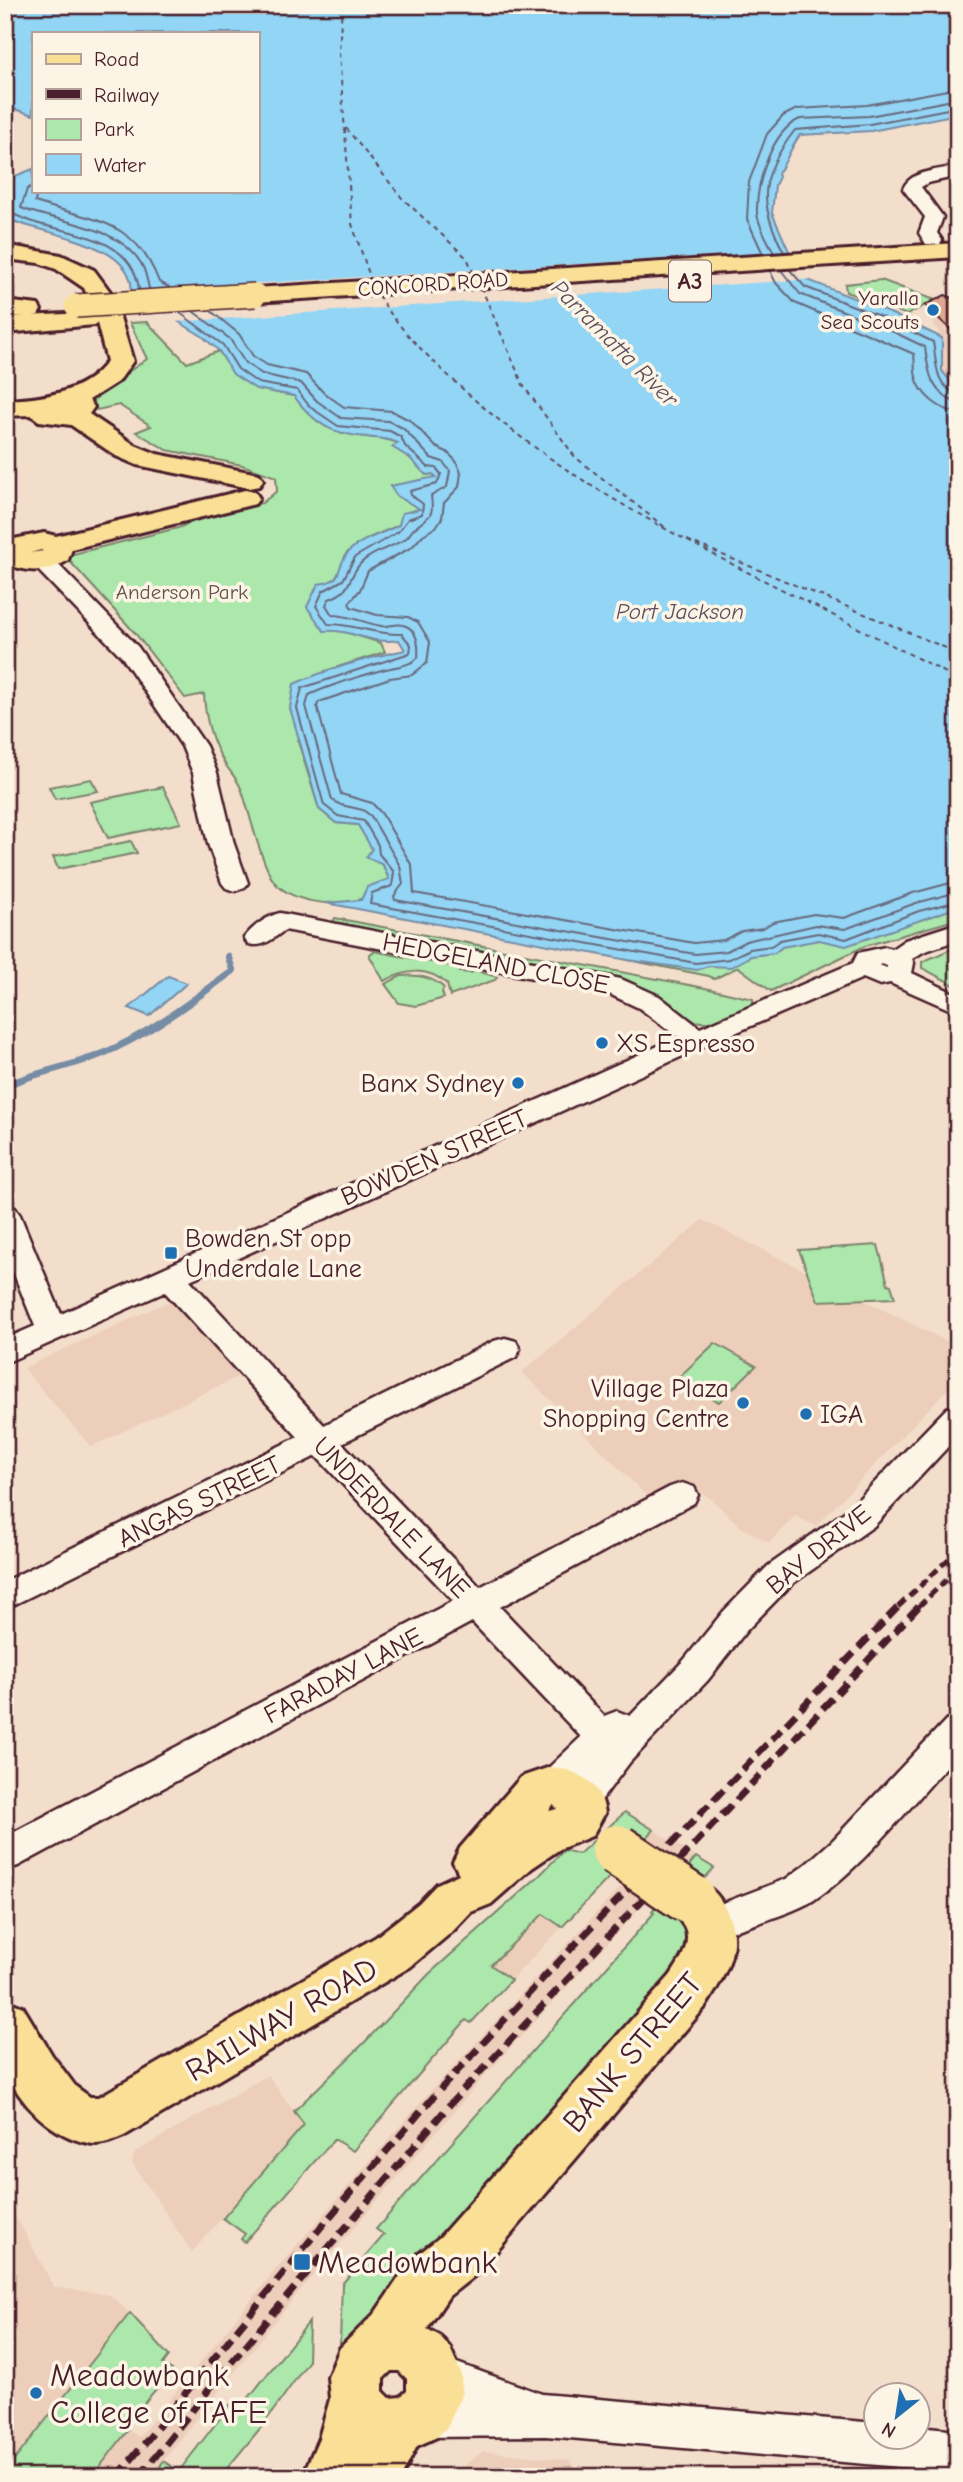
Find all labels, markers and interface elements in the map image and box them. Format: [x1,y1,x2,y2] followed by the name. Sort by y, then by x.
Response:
[32,32,259,192] legend
[94,47,139,71] text: Road
[94,83,159,107] text: Railway
[94,117,134,141] text: Park
[94,153,147,177] text: Water
[669,260,711,302] road number: A3
[357,267,509,301] street label: CONCORD ROAD
[546,275,684,413] water label: Parramatta River
[821,286,919,334] place label: Yaralla Sea Scouts
[925,302,941,318] marker: Yaralla Sea Scouts
[116,580,248,604] park label: Anderson Park
[616,598,744,625] water label: Port Jackson
[380,927,612,1001] street label: HEDGELAND CLOSE
[616,1029,755,1059] place label: XS Espresso
[594,1035,610,1051] marker: XS Espresso
[361,1069,504,1099] place label: Banx Sydney
[510,1075,526,1091] marker: Banx Sydney
[337,1103,533,1212] street label: BOWDEN STREET
[185,1224,362,1284] place label: Bowden St opp Underdale Lane
[163,1245,179,1261] marker: Bowden St opp Underdale Lane
[543,1374,729,1434] place label: Village Plaza Shopping Centre
[735,1395,751,1411] marker: Village Plaza Shopping Centre
[820,1400,863,1430] place label: IGA
[798,1406,814,1422] marker: IGA
[307,1431,476,1604] street label: UNDERDALE LANE
[113,1449,286,1554] street label: ANGAS STREET
[760,1499,877,1601] street label: BAY DRIVE
[259,1621,428,1730] street label: FARADAY LANE
[179,1950,384,2089] street label: RAILWAY ROAD
[555,1965,710,2140] street label: BANK STREET
[318,2244,497,2281] place label: Meadowbank
[292,2252,312,2272] marker: Meadowbank
[50,2357,267,2431] place label: Meadowbank College of TAFE
[862,2380,932,2450] north arrow
[28,2385,44,2401] marker: Meadowbank College of TAFE
[878,2417,900,2442] text: N

